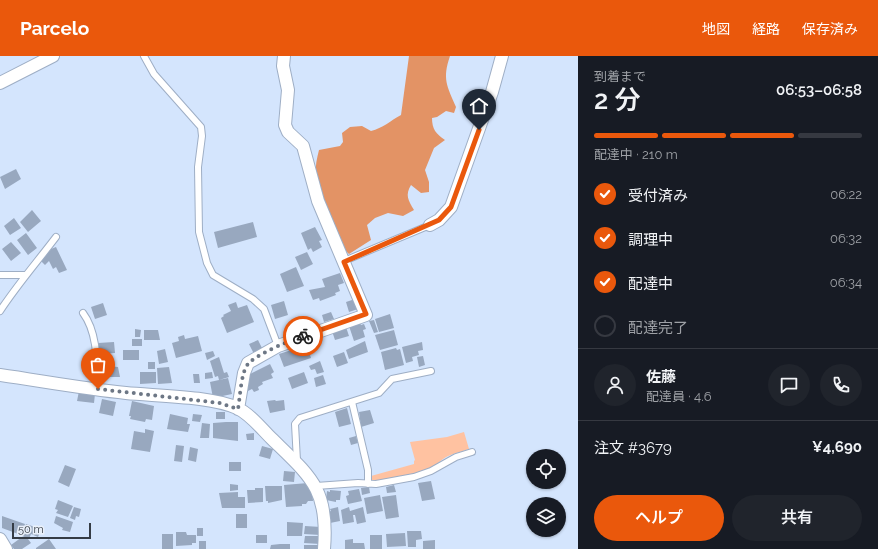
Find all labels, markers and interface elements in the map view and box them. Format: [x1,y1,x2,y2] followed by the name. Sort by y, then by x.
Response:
[20,17,89,39] text: Parcelo
[702,21,730,37] text: 地図
[752,21,780,37] text: 経路
[802,21,858,37] text: 保存済み
[594,69,646,84] text: 到着まで
[776,81,862,99] text: 06:53–06:58
[594,85,641,115] text: 2 分
[462,89,496,130] pin
[468,95,490,117] icon: home
[594,147,678,162] text: 配達中 · 210 m
[594,183,616,205] icon: check
[628,187,688,205] text: 受付済み
[830,187,862,202] text: 06:22
[594,227,616,249] icon: check
[628,231,673,249] text: 調理中
[830,231,862,246] text: 06:32
[594,271,616,293] icon: check
[628,275,673,293] text: 配達中
[830,275,862,290] text: 06:34
[283,316,323,356] courier
[628,319,688,337] text: 配達完了
[292,325,314,347] icon: bike
[81,348,115,389] pin
[87,354,109,376] icon: bag
[594,364,636,406] button: person
[768,364,810,406] button: chat
[820,364,862,406] button: phone
[646,368,676,386] text: 佐藤
[646,389,711,404] text: 配達員 · 4.6
[812,438,862,456] text: ¥4,690
[594,439,672,457] text: 注文 #3679
[526,449,566,537] map controls
[526,449,566,489] button: locate
[594,495,724,541] button: ヘルプ
[732,495,862,541] button: 共有
[526,497,566,537] button: layers
[12,521,91,540] scale bar
[18,523,44,536] text: 50 m

